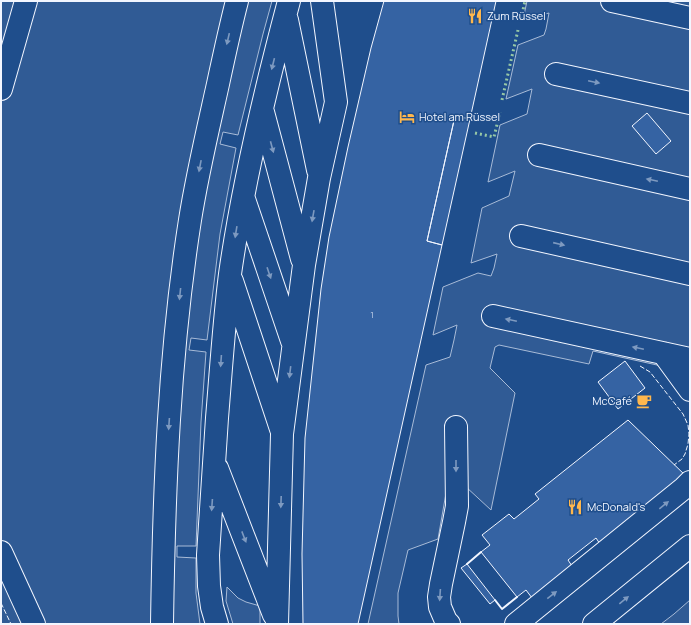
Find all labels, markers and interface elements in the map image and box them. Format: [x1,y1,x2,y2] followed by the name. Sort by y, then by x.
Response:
[466,7,484,25] restaurant icon: Zum Rüssel
[487,8,546,23] place label: Zum Rüssel
[225,33,231,45] one-way arrow
[270,58,276,70] one-way arrow
[588,79,600,85] one-way arrow
[398,108,416,126] hotel icon: Hotel am Rüssel
[419,109,500,124] place label: Hotel am Rüssel
[269,141,275,153] one-way arrow
[196,160,202,172] one-way arrow
[646,177,658,183] one-way arrow
[309,210,315,222] one-way arrow
[233,226,239,238] one-way arrow
[553,242,566,248] one-way arrow
[266,267,272,279] one-way arrow
[177,288,183,300] one-way arrow
[370,308,374,321] house number: 1
[505,317,517,323] one-way arrow
[632,344,644,350] one-way arrow
[218,355,225,367] one-way arrow
[287,366,293,378] one-way arrow
[635,392,653,410] cafe icon: McCafé
[592,393,633,408] place label: McCafé
[165,418,172,430] one-way arrow
[453,460,459,473] one-way arrow
[277,496,284,508] one-way arrow
[566,498,584,516] restaurant icon: McDonald's
[208,499,215,511] one-way arrow
[587,499,645,514] place label: McDonald's
[658,500,669,509] one-way arrow
[241,531,247,543] one-way arrow
[437,589,444,601] one-way arrow
[546,591,557,600] one-way arrow
[619,595,630,604] one-way arrow

